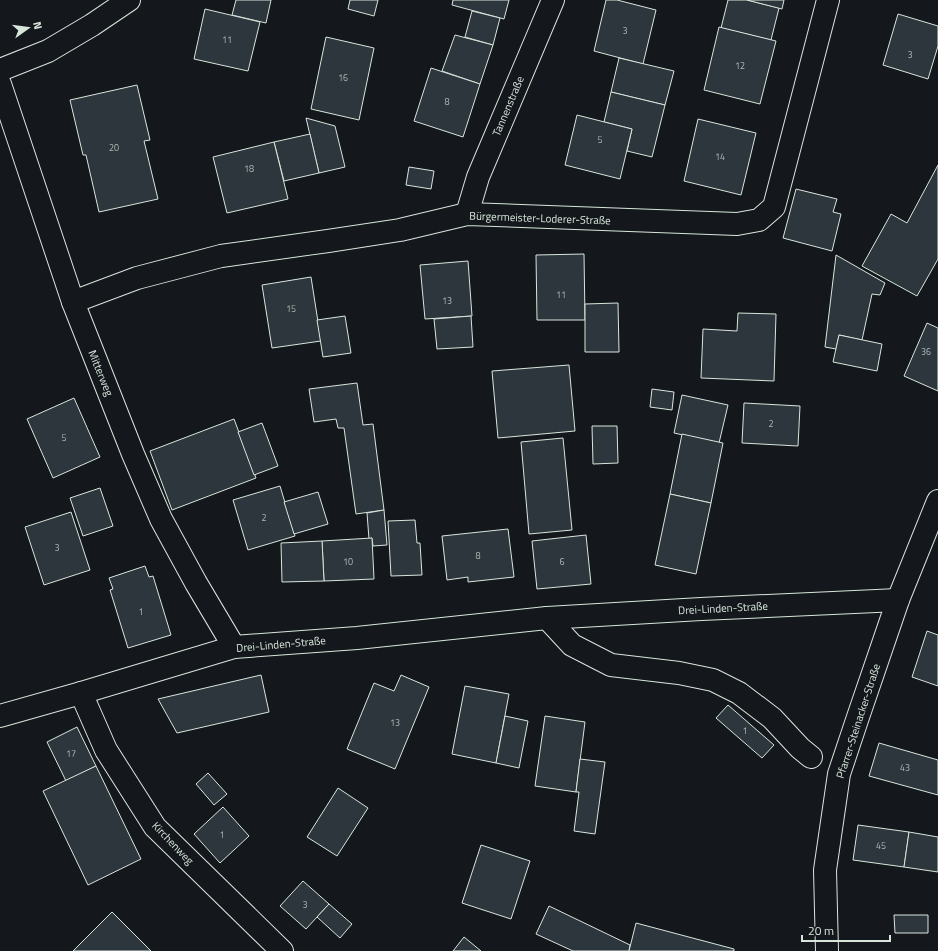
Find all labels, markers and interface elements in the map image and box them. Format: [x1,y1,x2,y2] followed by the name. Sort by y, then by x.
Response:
[8,8,48,48] north arrow
[29,20,46,31] text: N
[622,24,628,37] house number: 3
[222,33,232,46] house number: 11
[907,48,913,61] house number: 3
[735,59,745,72] house number: 12
[338,71,348,84] house number: 16
[488,73,528,138] street label: Tannenstraße
[444,95,450,108] house number: 8
[597,133,603,146] house number: 5
[109,141,119,154] house number: 20
[715,150,725,163] house number: 14
[244,162,254,175] house number: 18
[469,208,611,228] street label: Bürgermeister-Loderer-Straße
[556,288,566,301] house number: 11
[442,294,452,307] house number: 13
[286,302,296,315] house number: 15
[921,345,931,358] house number: 36
[85,348,118,399] street label: Mitterweg
[768,417,774,430] house number: 2
[61,431,67,444] house number: 5
[261,511,267,524] house number: 2
[54,541,60,554] house number: 3
[475,549,481,562] house number: 8
[343,555,353,568] house number: 10
[559,555,565,568] house number: 6
[678,598,769,618] street label: Drei-Linden-Straße
[138,605,144,618] house number: 1
[236,632,327,656] street label: Drei-Linden-Straße
[832,661,884,780] street label: Pfarrer-Steinacker-Straße
[390,716,400,729] house number: 13
[742,724,748,737] house number: 1
[66,747,76,760] house number: 17
[900,761,910,774] house number: 43
[148,818,198,868] street label: Kirchenweg
[219,828,225,841] house number: 1
[876,839,886,852] house number: 45
[302,898,308,911] house number: 3
[802,917,890,943] scale bar
[808,921,834,940] text: 20 m

